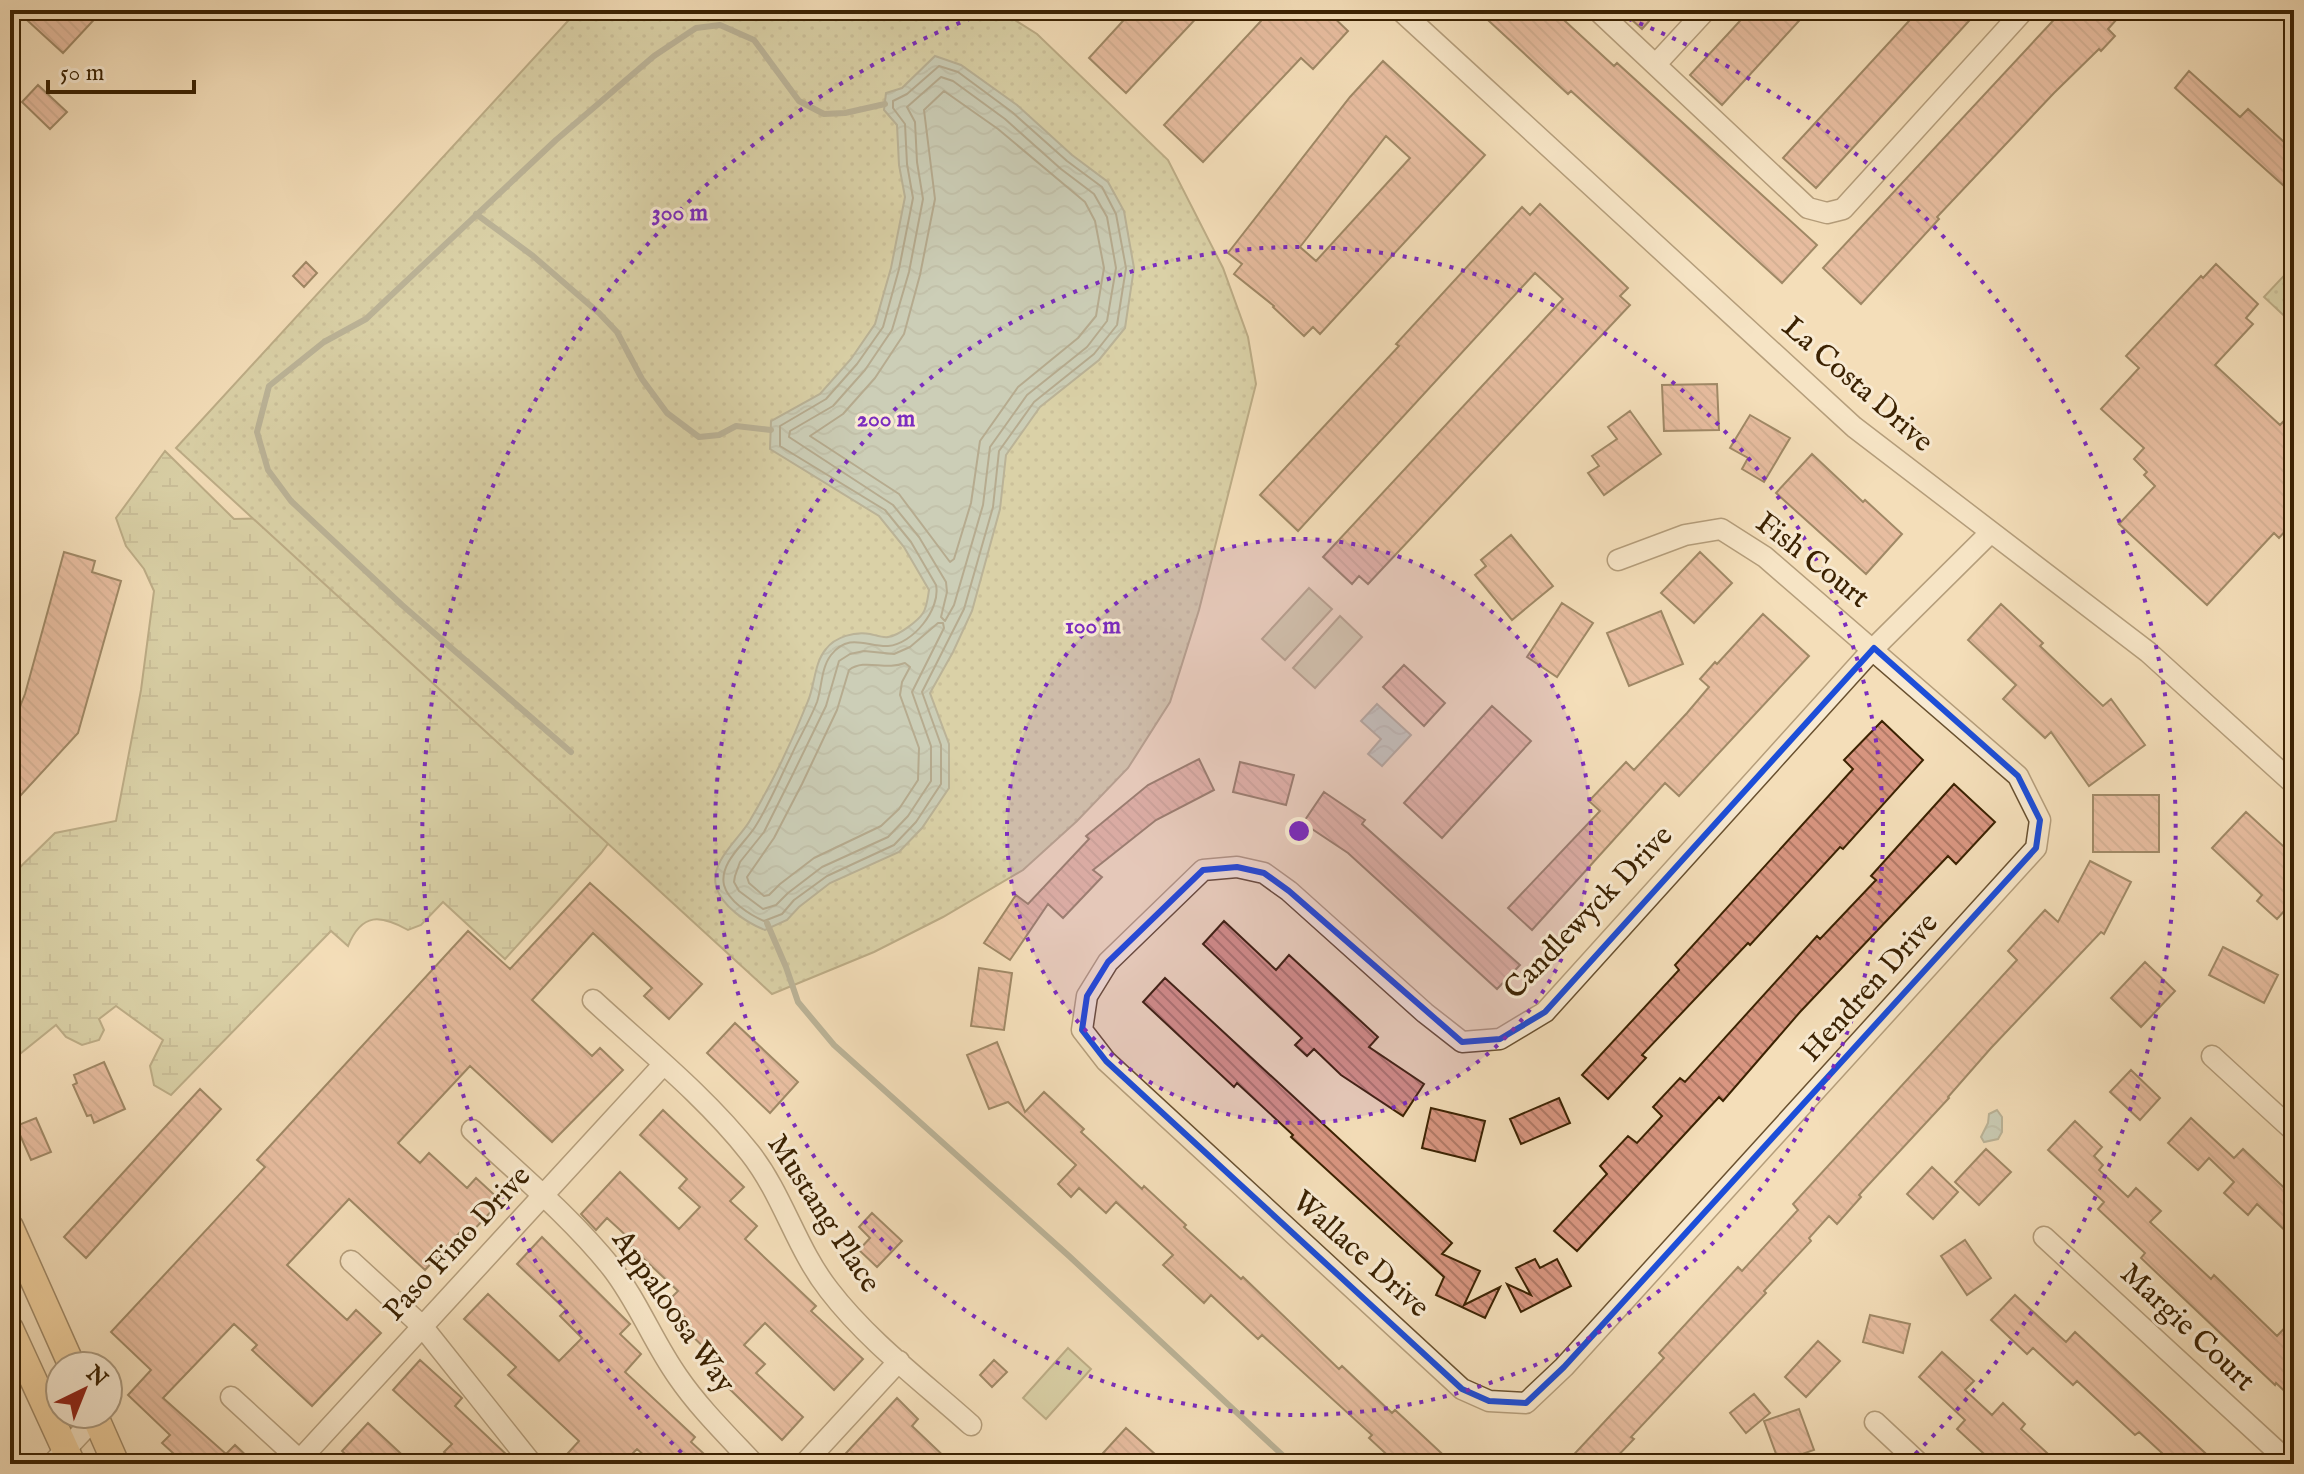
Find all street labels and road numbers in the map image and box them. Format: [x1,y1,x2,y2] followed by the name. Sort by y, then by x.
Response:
[1773,309,1941,461] street label: La Costa Drive
[1747,505,1877,617] street label: Fish Court
[1496,818,1682,1008] street label: Candlewyck Drive
[1793,905,1947,1071] street label: Hendren Drive
[758,1128,888,1300] street label: Mustang Place
[376,1158,540,1330] street label: Paso Fino Drive
[1283,1183,1437,1327] street label: Wallace Drive
[602,1222,743,1401] street label: Appaloosa Way
[2111,1256,2263,1400] street label: Margie Court

